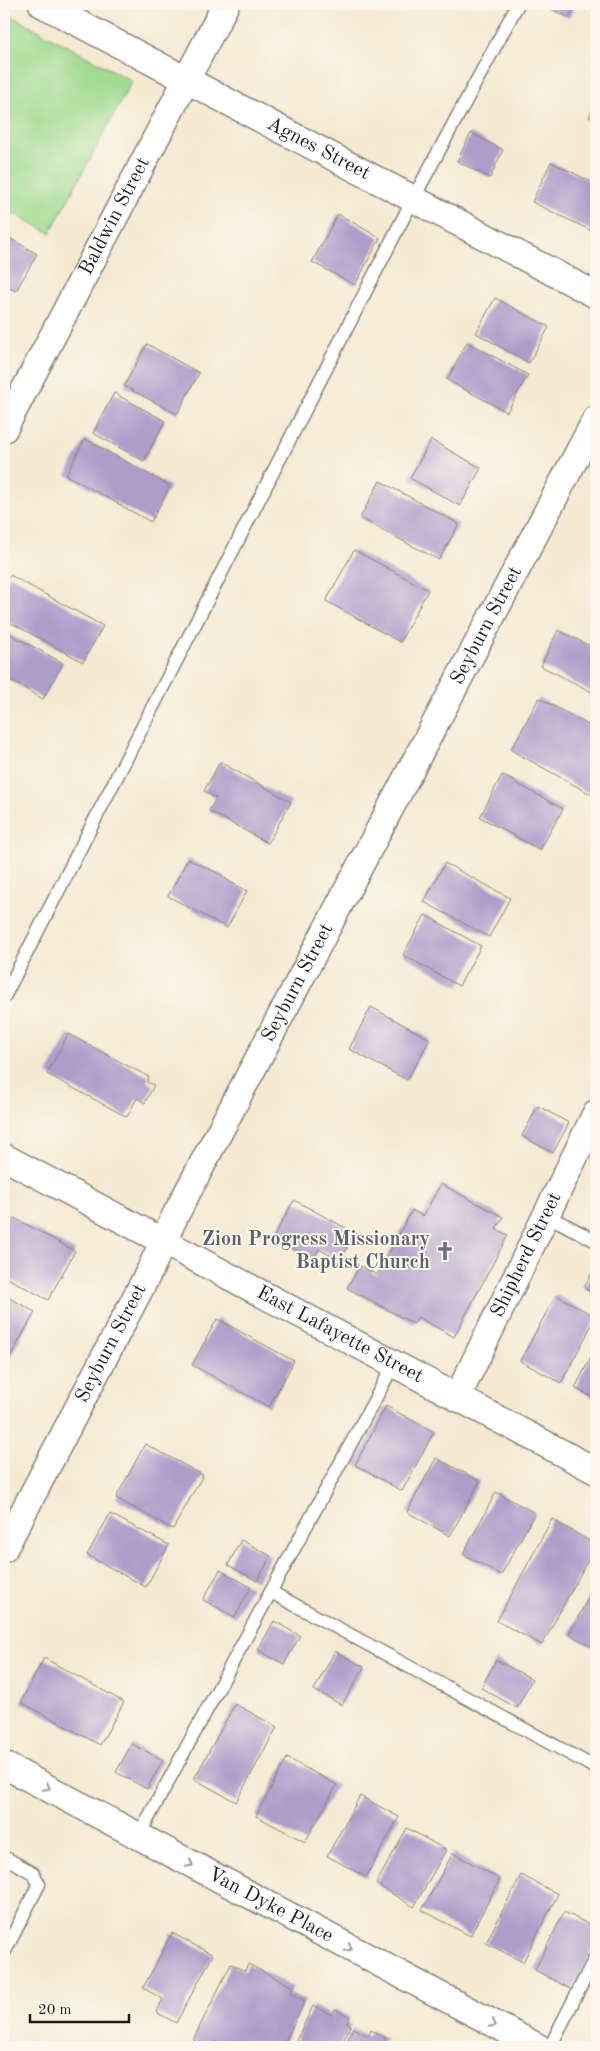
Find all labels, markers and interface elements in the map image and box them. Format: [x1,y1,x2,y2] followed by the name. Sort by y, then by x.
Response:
[263,114,373,184] street label: Agnes Street
[76,154,154,278] street label: Baldwin Street
[447,563,526,688] street label: Seyburn Street
[259,920,337,1045] street label: Seyburn Street
[488,1189,566,1321] street label: Shipherd Street
[202,1230,430,1273] place label: Zion Progress Missionary Baptist Church
[434,1240,456,1262] church icon: Zion Progress Missionary Baptist Church
[72,1281,151,1406] street label: Seyburn Street
[253,1283,426,1387] street label: East Lafayette Street
[42,1781,51,1791] one-way arrow
[185,1858,194,1868] one-way arrow
[204,1864,336,1947] street label: Van Dyke Place
[344,1942,353,1952] one-way arrow
[30,1991,129,2023] scale bar
[38,2003,72,2018] text: 20 m
[488,2018,497,2028] one-way arrow

